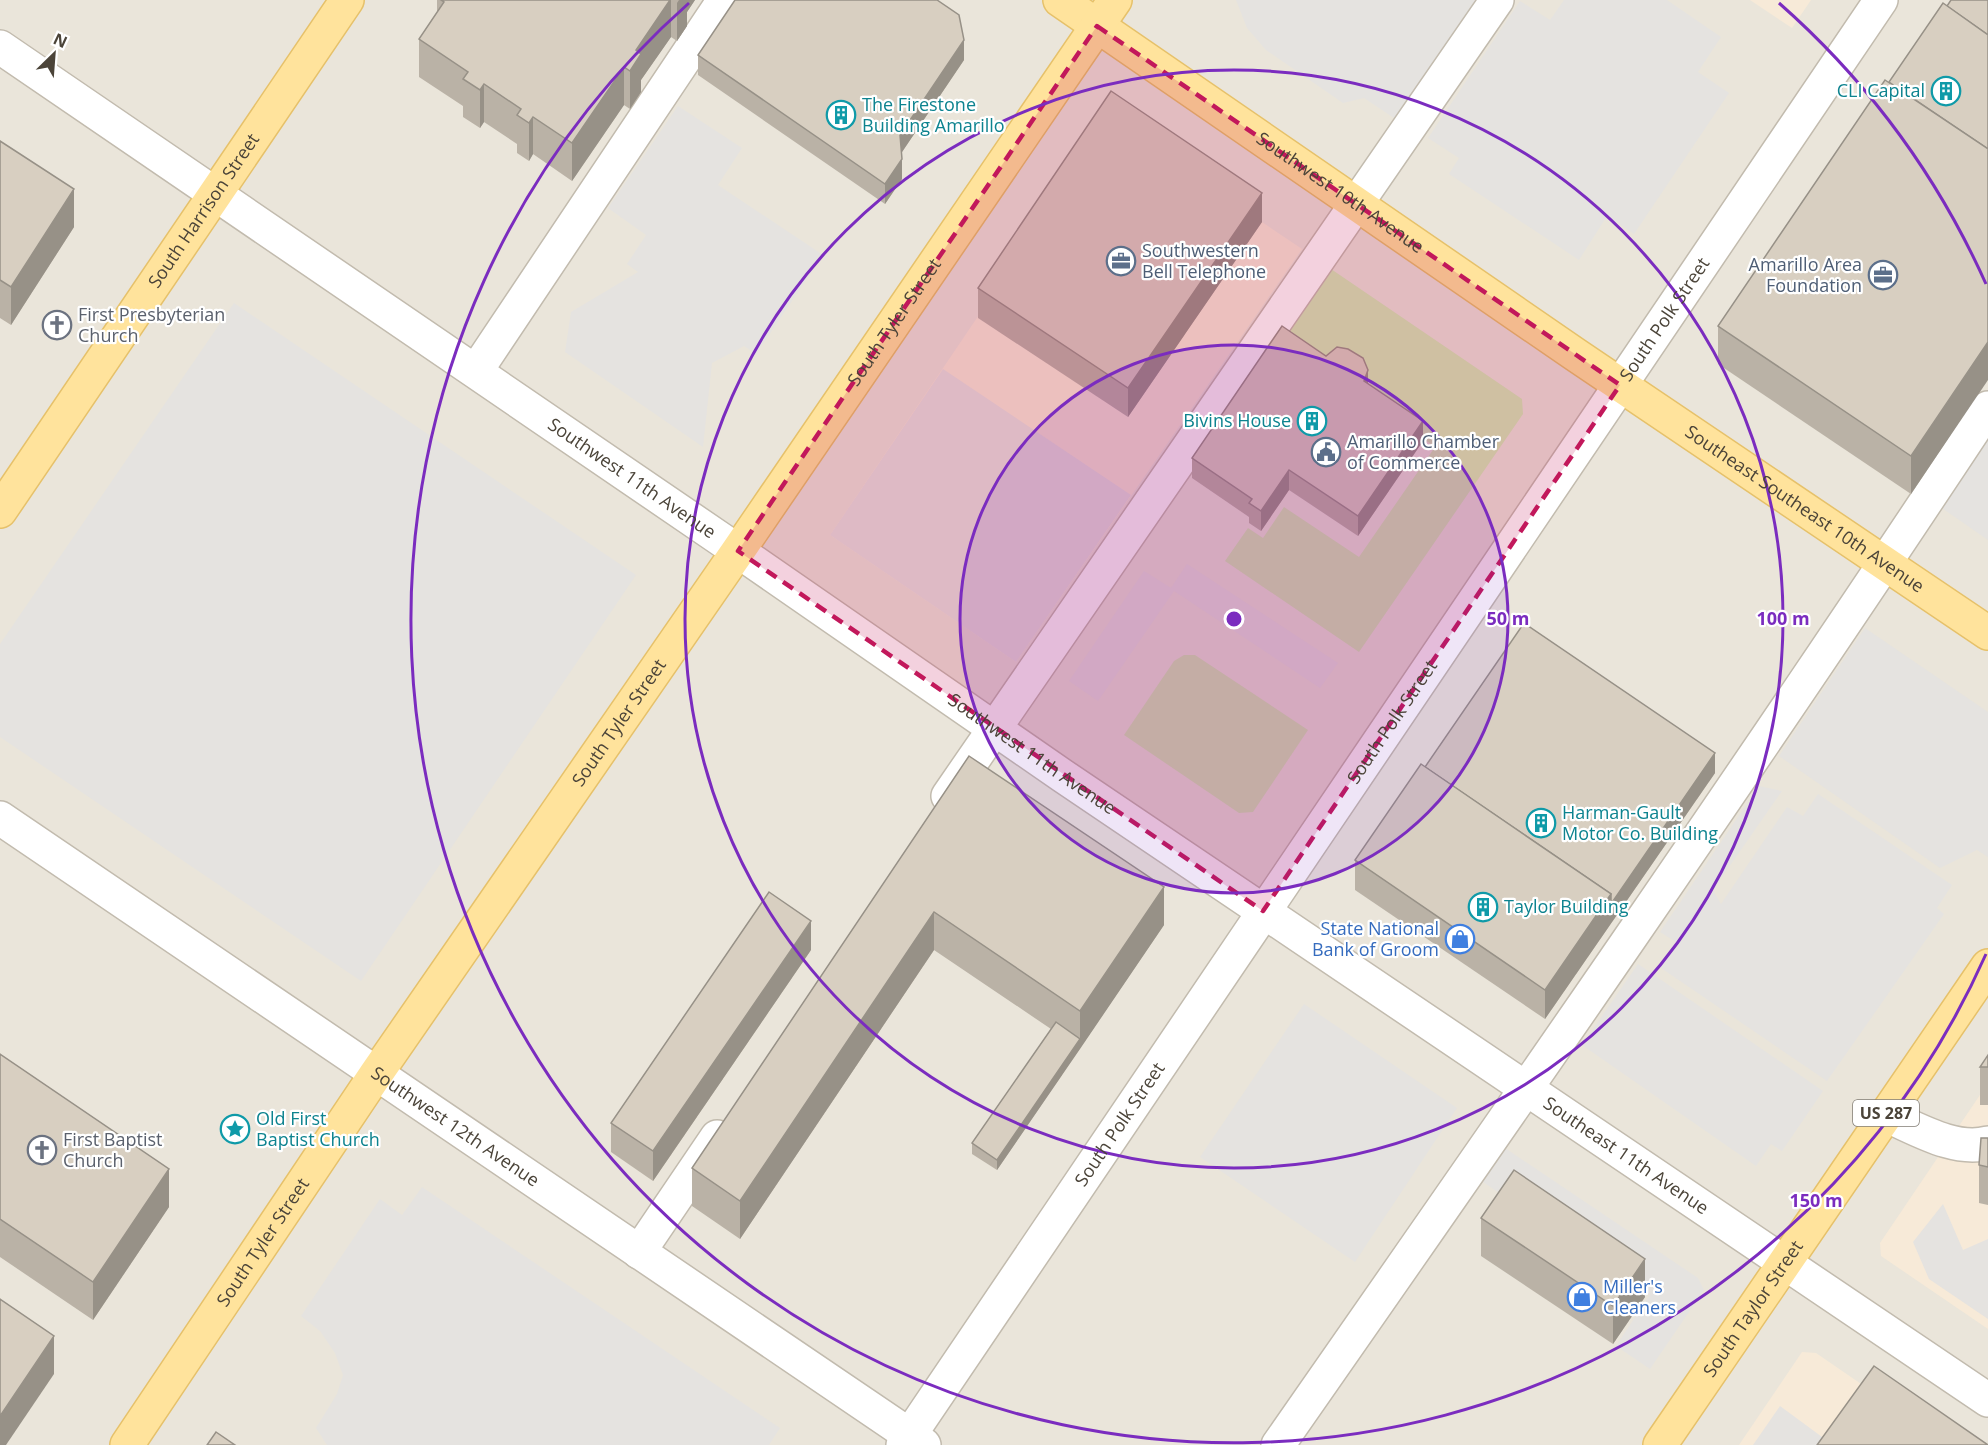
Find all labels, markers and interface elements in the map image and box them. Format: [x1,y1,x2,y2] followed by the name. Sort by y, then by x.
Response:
[24,24,84,84] north arrow
[50,28,71,53] text: N
[1930,75,1962,107] building icon: CLI Capital
[1837,78,1925,102] place label: CLI Capital
[862,92,1005,137] place label: The Firestone Building Amarillo
[825,99,857,131] building icon: The Firestone Building Amarillo
[1252,126,1429,258] street label: Southwest 10th Avenue
[142,128,264,292] street label: South Harrison Street
[1142,238,1266,283] place label: Southwestern Bell Telephone
[1105,245,1137,277] office icon: Southwestern Bell Telephone
[1613,252,1714,386] street label: South Polk Street
[1749,252,1862,297] place label: Amarillo Area Foundation
[841,253,946,390] street label: South Tyler Street
[1867,259,1899,291] office icon: Amarillo Area Foundation
[78,302,225,347] place label: First Presbyterian Church
[41,309,73,341] church icon: First Presbyterian Church
[1296,405,1328,437] building icon: Bivins House
[1183,408,1291,432] place label: Bivins House
[544,412,721,543] street label: Southwest 11th Avenue
[1681,419,1929,598] street label: Southeast Southeast 10th Avenue
[1347,429,1500,474] place label: Amarillo Chamber of Commerce
[1310,436,1342,468] public building icon: Amarillo Chamber of Commerce
[1487,606,1529,630] text: 50 m
[1756,606,1810,630] text: 100 m
[1224,609,1244,629] centre of rings
[566,654,671,791] street label: South Tyler Street
[1341,655,1442,788] street label: South Polk Street
[944,687,1121,819] street label: Southwest 11th Avenue
[1562,800,1718,845] place label: Harman-Gault Motor Co. Building
[1525,807,1557,839] building icon: Harman-Gault Motor Co. Building
[1467,891,1499,923] building icon: Taylor Building
[1504,894,1629,918] place label: Taylor Building
[1312,916,1439,961] place label: State National Bank of Groom
[1444,923,1476,955] shop icon: State National Bank of Groom
[1069,1057,1170,1191] street label: South Polk Street
[367,1060,545,1192] street label: Southwest 12th Avenue
[1539,1091,1714,1219] street label: Southeast 11th Avenue
[1853,1100,1919,1126] road number: US 287
[256,1106,380,1151] place label: Old First Baptist Church
[219,1113,251,1145] place icon: Old First Baptist Church
[63,1127,162,1172] place label: First Baptist Church
[26,1134,58,1166] church icon: First Baptist Church
[210,1173,314,1311] street label: South Tyler Street
[1789,1188,1843,1212] text: 150 m
[1697,1235,1808,1381] street label: South Taylor Street
[1603,1274,1676,1319] place label: Miller's Cleaners
[1566,1281,1598,1313] shop icon: Miller's Cleaners

